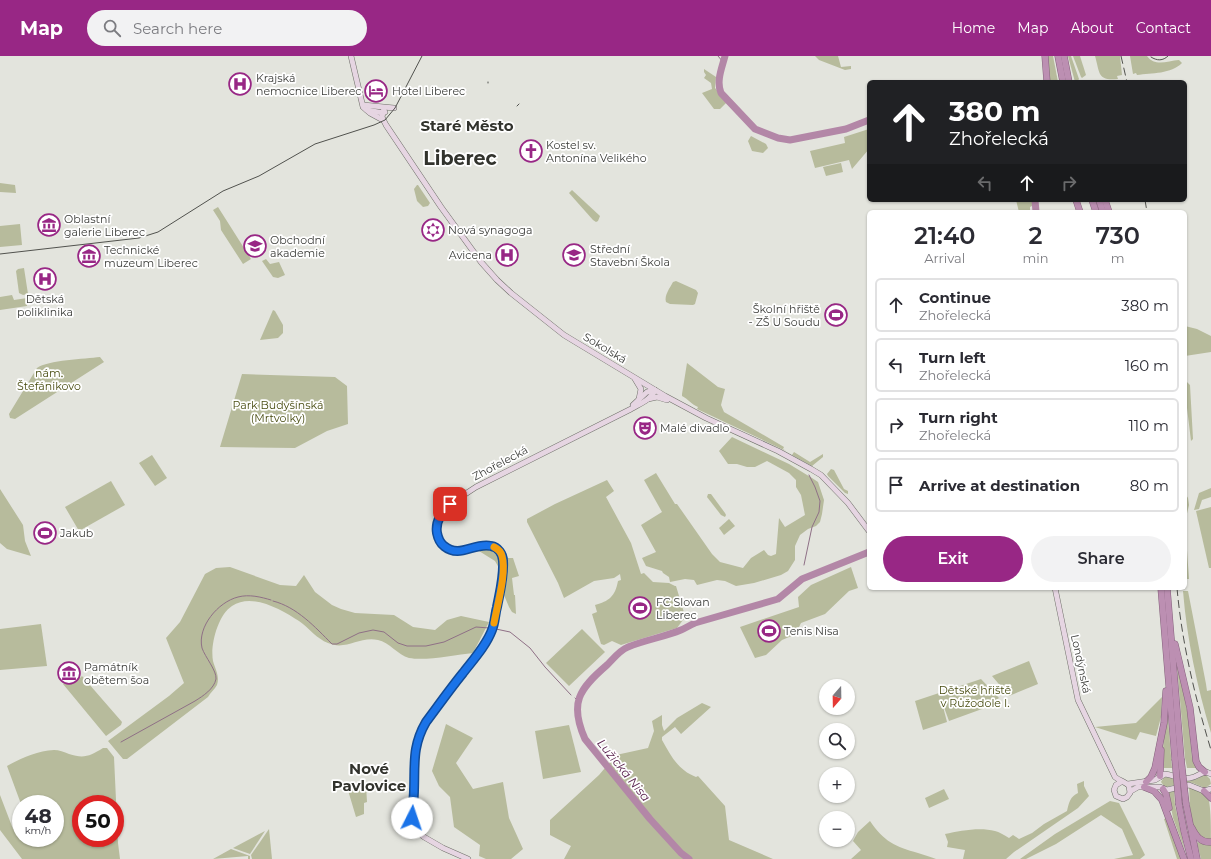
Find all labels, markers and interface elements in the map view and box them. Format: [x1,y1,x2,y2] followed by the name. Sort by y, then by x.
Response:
[87,10,367,46] search box
[20,17,63,40] text: Map
[101,17,123,39] icon: search
[133,19,222,38] text: Search here
[952,19,995,37] text: Home
[1017,19,1048,37] text: Map
[1070,19,1114,37] text: About
[1136,19,1191,37] text: Contact
[227,71,253,97] hospital icon: Krajská nemocnice Liberec
[256,71,362,98] place label: Krajská nemocnice Liberec
[363,78,389,104] hotel icon: Hotel Liberec
[392,84,465,98] place label: Hotel Liberec
[949,94,1040,128] text: 380 m
[883,96,935,148] icon: ahead
[421,116,514,135] district label: Staré Město
[949,128,1049,150] text: Zhořelecká
[518,138,544,164] church icon: Kostel sv. Antonína Velikého
[546,138,647,165] place label: Kostel sv. Antonína Velikého
[423,147,497,170] district label: Liberec
[974,172,996,194] icon: left
[1016,172,1038,194] icon: ahead
[1058,172,1080,194] icon: right
[36,212,62,238] museum icon: Oblastní galerie Liberec
[64,212,145,239] place label: Oblastní galerie Liberec
[420,217,446,243] synagogue icon: Nová synagoga
[914,221,975,250] text: 21:40
[1028,221,1042,250] text: 2
[1095,221,1140,250] text: 730
[448,223,533,237] place label: Nová synagoga
[242,233,268,259] school or university icon: Obchodní akademie
[270,233,326,260] place label: Obchodní akademie
[494,242,520,268] hospital icon: Avicena
[561,242,587,268] school or university icon: Střední Stavební Škola
[590,242,670,269] place label: Střední Stavební Škola
[76,243,102,269] museum icon: Technické muzeum Liberec
[104,243,198,270] place label: Technické muzeum Liberec
[449,248,492,262] place label: Avicena
[924,250,965,266] text: Arrival
[1022,250,1048,266] text: min
[1111,250,1125,266] text: m
[32,266,58,292] hospital icon: Dětská poliklinika
[919,288,991,307] text: Continue
[17,292,73,319] place label: Dětská poliklinika
[885,294,907,316] icon: ahead
[1121,296,1169,315] text: 380 m
[749,302,820,329] place label: Školní hřiště - ZŠ U Soudu
[823,302,849,328] sports icon: Školní hřiště - ZŠ U Soudu
[919,307,991,323] text: Zhořelecká
[581,330,629,366] street label: Sokolská
[919,348,986,367] text: Turn left
[885,354,907,376] icon: left
[1125,356,1169,375] text: 160 m
[17,366,81,393] park label: nám. Štefánikovo
[919,367,991,383] text: Zhořelecká
[232,398,324,425] park label: Park Budyšínská (Mrtvolky)
[919,408,998,427] text: Turn right
[885,414,907,436] icon: right
[632,415,658,441] theatre icon: Malé divadlo
[1128,416,1169,435] text: 110 m
[660,421,730,435] place label: Malé divadlo
[919,427,991,443] text: Zhořelecká
[470,442,530,484] street label: Zhořelecká
[885,474,907,496] icon: arrive
[919,476,1080,495] text: Arrive at destination
[1130,476,1169,495] text: 80 m
[433,487,467,521] pin
[439,493,461,515] icon: arrive
[32,520,58,546] sports icon: Jakub
[59,526,93,540] place label: Jakub
[883,536,1023,582] button: Exit
[1031,536,1171,582] button: Share
[627,595,653,621] sports icon: FC Slovan Liberec
[656,595,710,622] place label: FC Slovan Liberec
[756,618,782,644] sports icon: Tenis Nisa
[784,624,839,638] place label: Tenis Nisa
[1068,633,1094,695] street label: Londýnská
[56,660,82,686] museum icon: Památník obětem šoa
[84,660,149,687] place label: Památník obětem šoa
[819,679,855,715] north arrow
[819,679,855,847] map controls
[939,683,1012,710] park label: Dětské hřiště v Růžodole I.
[819,723,855,759] button: search
[594,736,654,804] water label: Lužická Nisa
[332,759,406,795] district label: Nové Pavlovice
[819,767,855,803] button: +
[72,795,124,847] speed limit sign: 50
[391,797,433,839] position arrow
[24,804,52,828] text: 48
[819,811,855,847] button: −
[25,824,51,837] text: km/h

